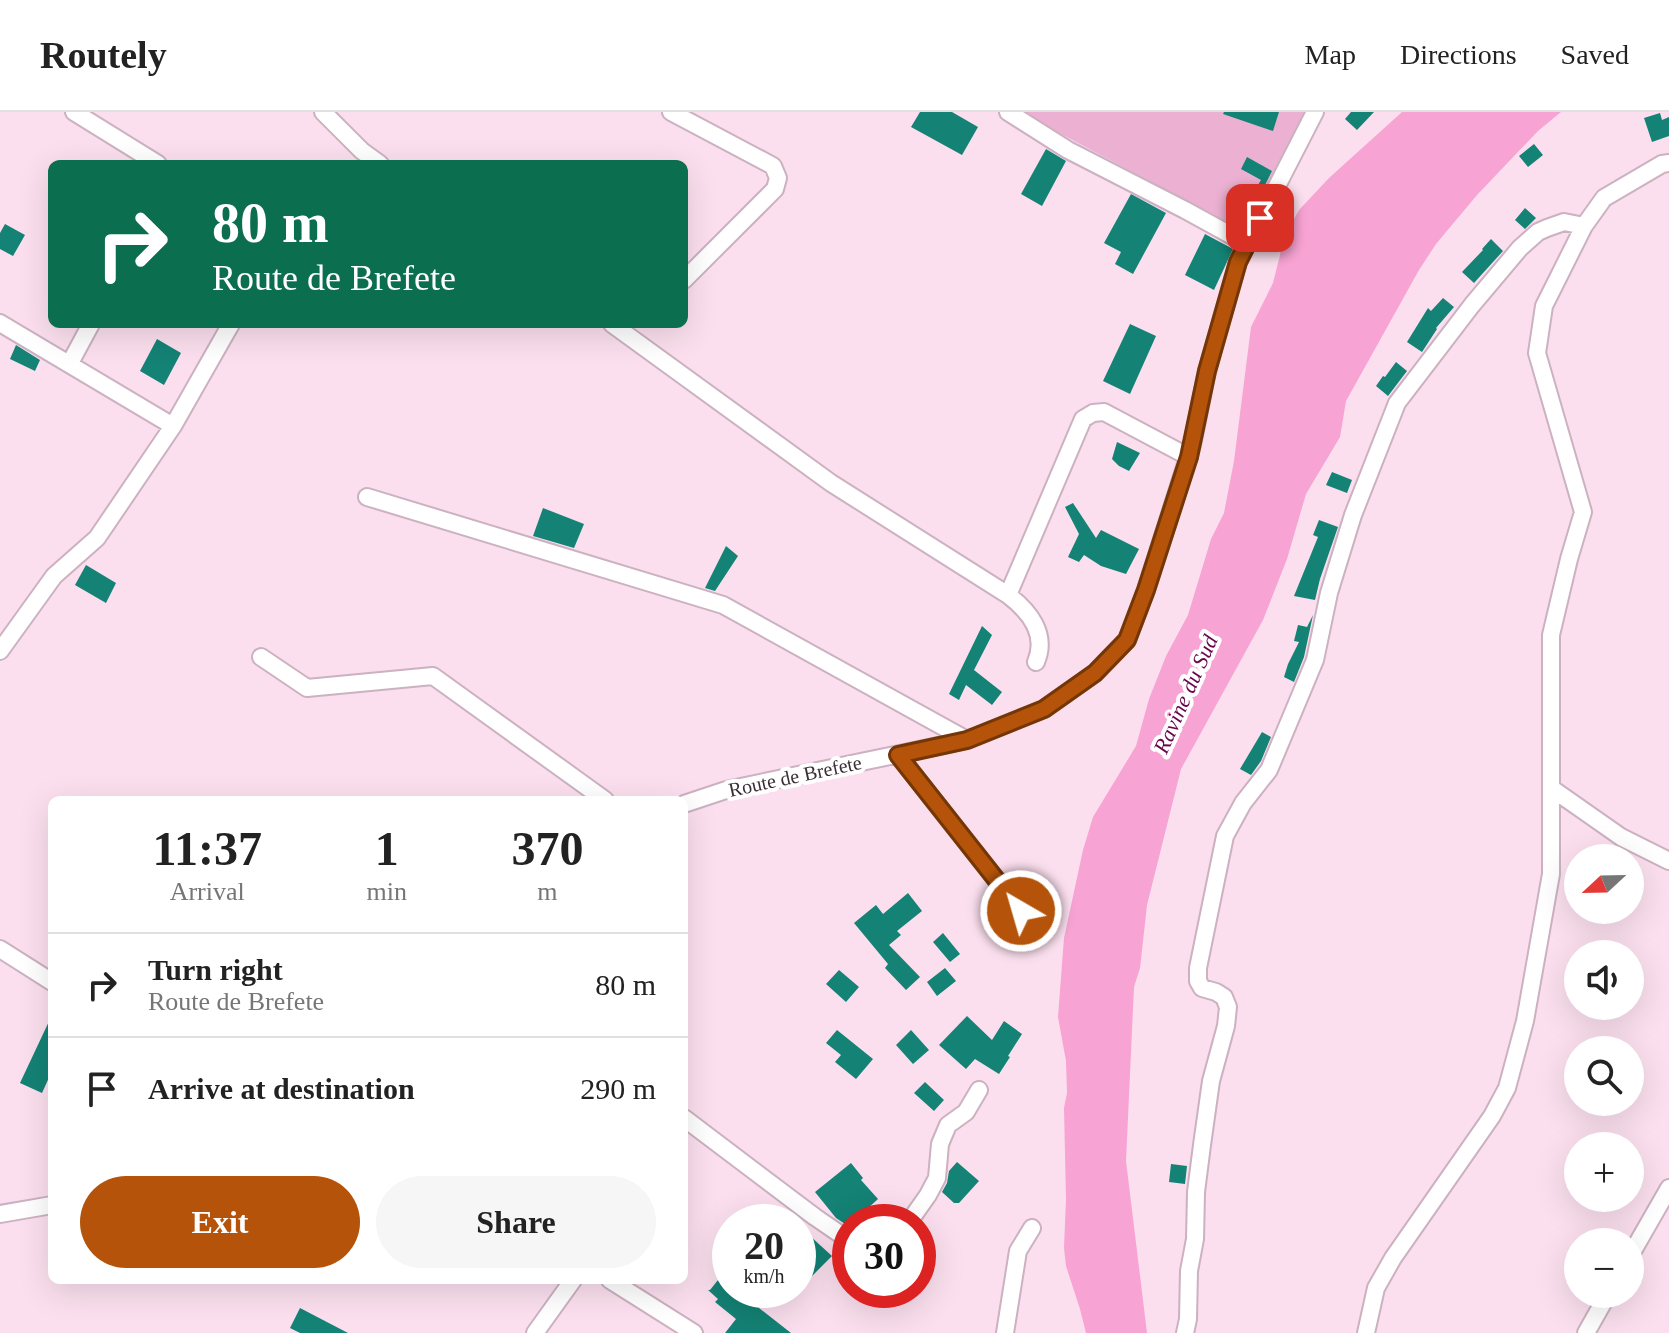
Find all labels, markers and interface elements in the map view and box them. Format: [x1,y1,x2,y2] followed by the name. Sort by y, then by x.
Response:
[40,34,167,76] text: Routely
[1305,39,1356,70] text: Map
[1400,39,1517,70] text: Directions
[1561,39,1629,70] text: Saved
[1226,184,1294,252] pin
[80,192,184,296] icon: right
[212,192,329,254] text: 80 m
[1238,196,1282,240] icon: arrive
[212,258,456,298] text: Route de Brefete
[1148,630,1223,758] water label: Ravine du Sud
[726,751,864,801] street label: Route de Brefete
[153,822,262,875] text: 11:37
[375,822,399,875] text: 1
[511,822,583,875] text: 370
[1564,844,1644,924] north arrow
[1564,844,1644,1308] map controls
[979,869,1063,953] position arrow
[170,877,245,906] text: Arrival
[366,877,407,906] text: min
[537,877,558,906] text: m
[1564,940,1644,1020] button: sound
[148,953,283,986] text: Turn right
[80,963,124,1007] icon: right
[595,968,656,1001] text: 80 m
[148,987,324,1016] text: Route de Brefete
[1564,1036,1644,1116] button: search
[80,1067,124,1111] icon: arrive
[148,1072,415,1105] text: Arrive at destination
[580,1072,656,1105] text: 290 m
[1564,1132,1644,1212] button: +
[80,1176,360,1268] button: Exit
[376,1176,656,1268] button: Share
[832,1204,936,1308] speed limit sign: 30
[744,1223,784,1268] text: 20
[1564,1228,1644,1308] button: −
[743,1265,785,1287] text: km/h

